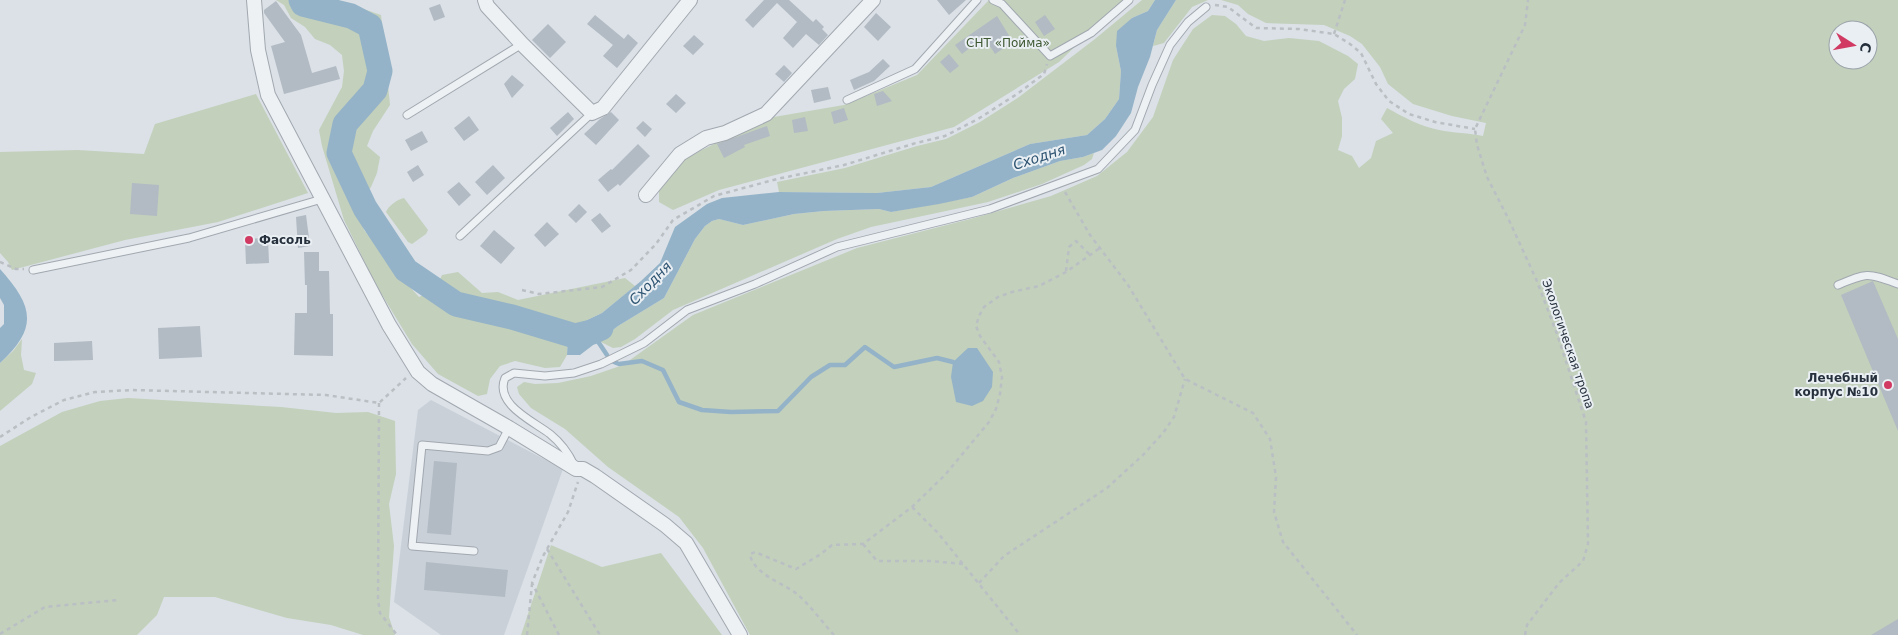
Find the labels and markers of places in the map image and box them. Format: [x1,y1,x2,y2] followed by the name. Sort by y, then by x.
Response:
[259,233,311,247] place label: Фасоль
[243,234,255,246] marker: Фасоль
[1794,371,1878,399] place label: Лечебный корпус №10
[1882,379,1894,391] marker: Лечебный корпус №10

